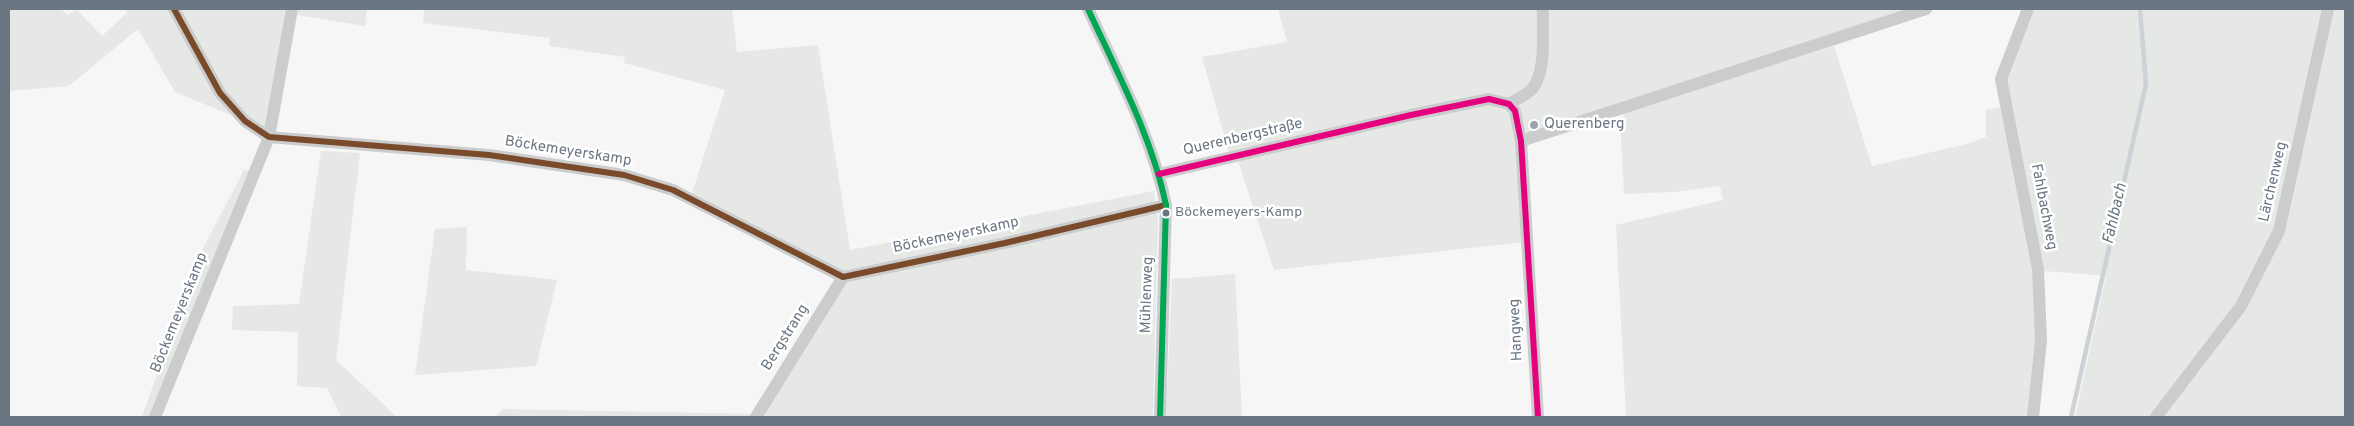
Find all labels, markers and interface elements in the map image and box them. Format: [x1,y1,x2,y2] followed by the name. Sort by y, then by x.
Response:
[1181,115,1305,161] street label: Querenbergstraße
[1544,116,1624,134] place label: Querenberg
[1528,119,1540,131] marker: Querenberg
[503,133,633,171] street label: Böckemeyerskamp
[2256,140,2292,224] street label: Lärchenweg
[2026,162,2060,252] street label: Fahlbachweg
[2100,182,2132,246] water label: Fahlbach
[1175,205,1302,221] place label: Böckemeyers-Kamp
[1161,208,1171,218] marker: Böckemeyers-Kamp
[891,214,1021,258] street label: Böckemeyerskamp
[148,250,212,376] street label: Böckemeyerskamp
[1138,256,1158,334] street label: Mühlenweg
[1506,298,1528,362] street label: Hangweg
[759,302,813,374] street label: Bergstrang

